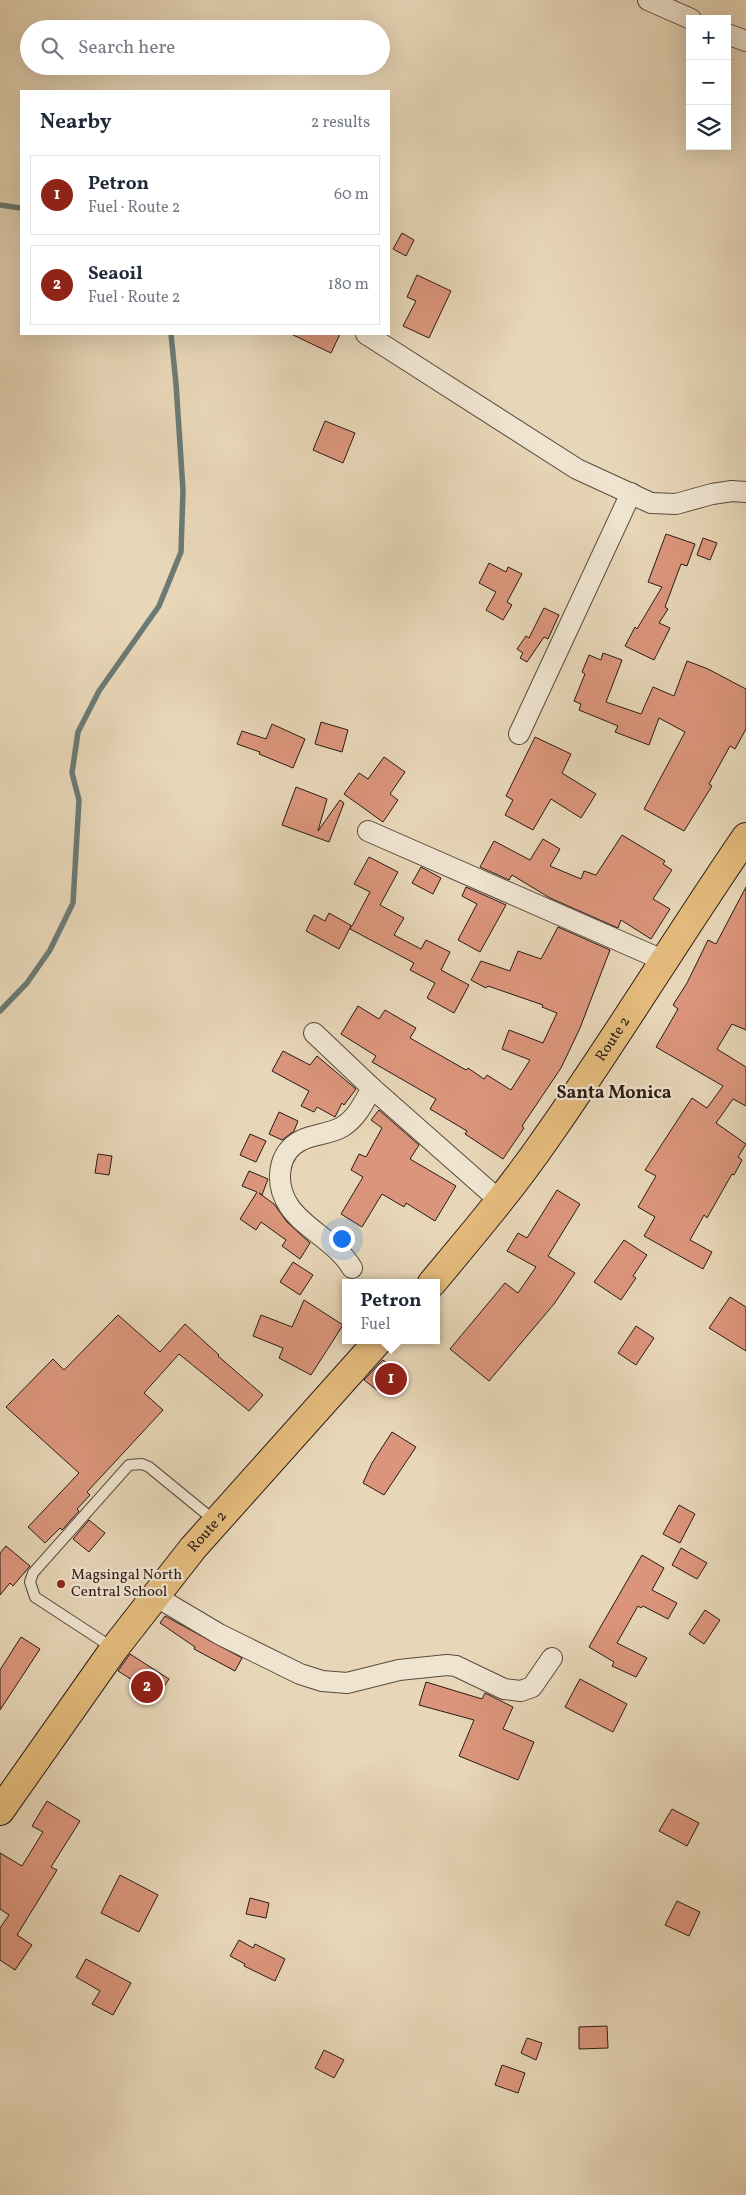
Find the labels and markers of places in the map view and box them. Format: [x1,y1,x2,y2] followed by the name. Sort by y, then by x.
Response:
[375,1360,407,1398] pin: 1
[71,1565,182,1603] place label: Magsingal North Central School
[55,1578,67,1590] marker: Magsingal North Central School
[131,1668,163,1706] pin: 2

